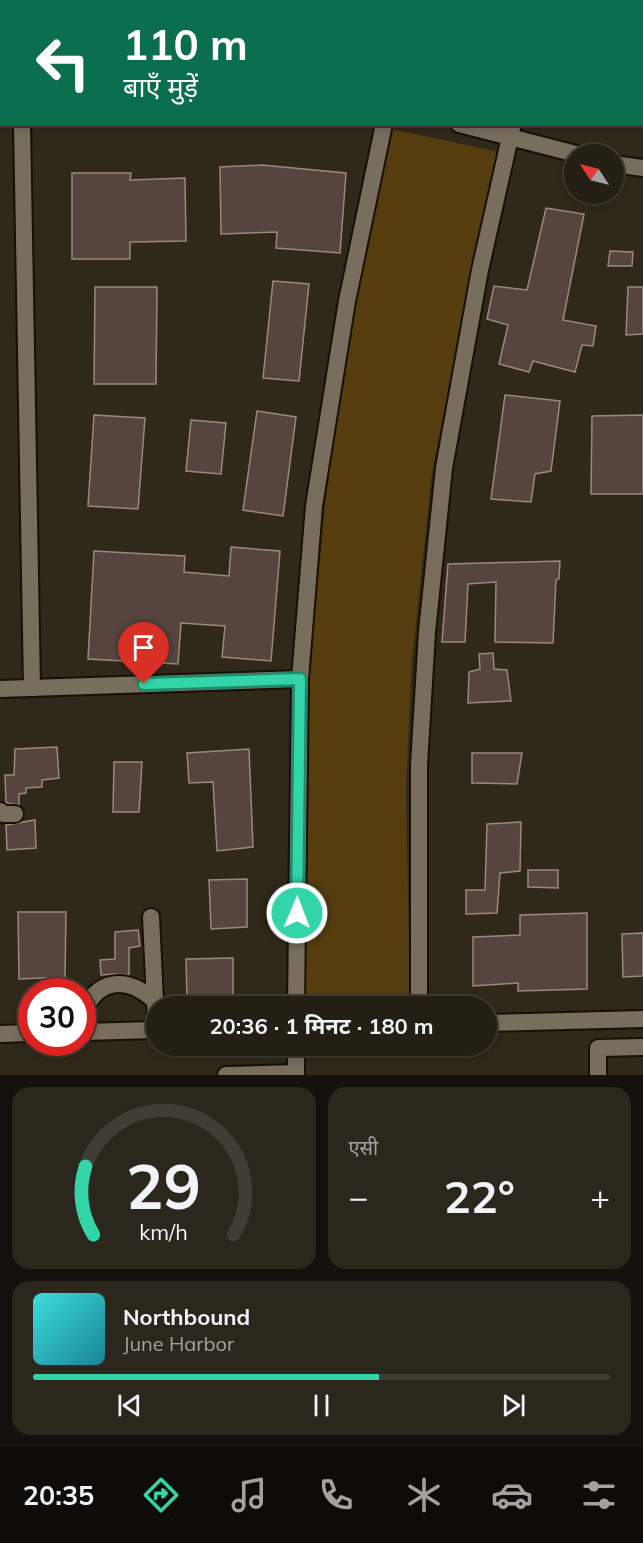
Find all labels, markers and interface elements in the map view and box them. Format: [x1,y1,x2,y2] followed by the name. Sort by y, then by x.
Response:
[123,18,248,71] text: 110 m
[24,24,102,102] icon: left
[123,70,198,104] text: बाएँ मुड़ें
[564,144,624,204] north arrow
[564,144,624,204] map controls
[118,622,169,684] pin
[127,631,160,664] icon: arrive
[265,881,329,945] position arrow
[18,978,96,1056] speed limit sign: 30
[209,1012,434,1040] text: 20:36 · 1 मिनट · 180 m
[349,1135,378,1160] text: एसी
[126,1146,201,1225] text: 29
[444,1168,515,1224] text: 22°
[349,1176,368,1217] text: −
[590,1176,610,1217] text: +
[139,1218,188,1245] text: km/h
[123,1303,250,1331] text: Northbound
[123,1331,234,1356] text: June Harbor
[113,1389,146,1422] icon: previous
[305,1389,338,1422] icon: pause
[497,1389,530,1422] icon: next
[140,1474,182,1516] icon: directions
[228,1474,270,1516] icon: music
[315,1474,357,1516] icon: phone
[403,1474,445,1516] icon: climate
[491,1474,533,1516] icon: car
[578,1474,620,1516] icon: filters
[23,1478,94,1512] text: 20:35

